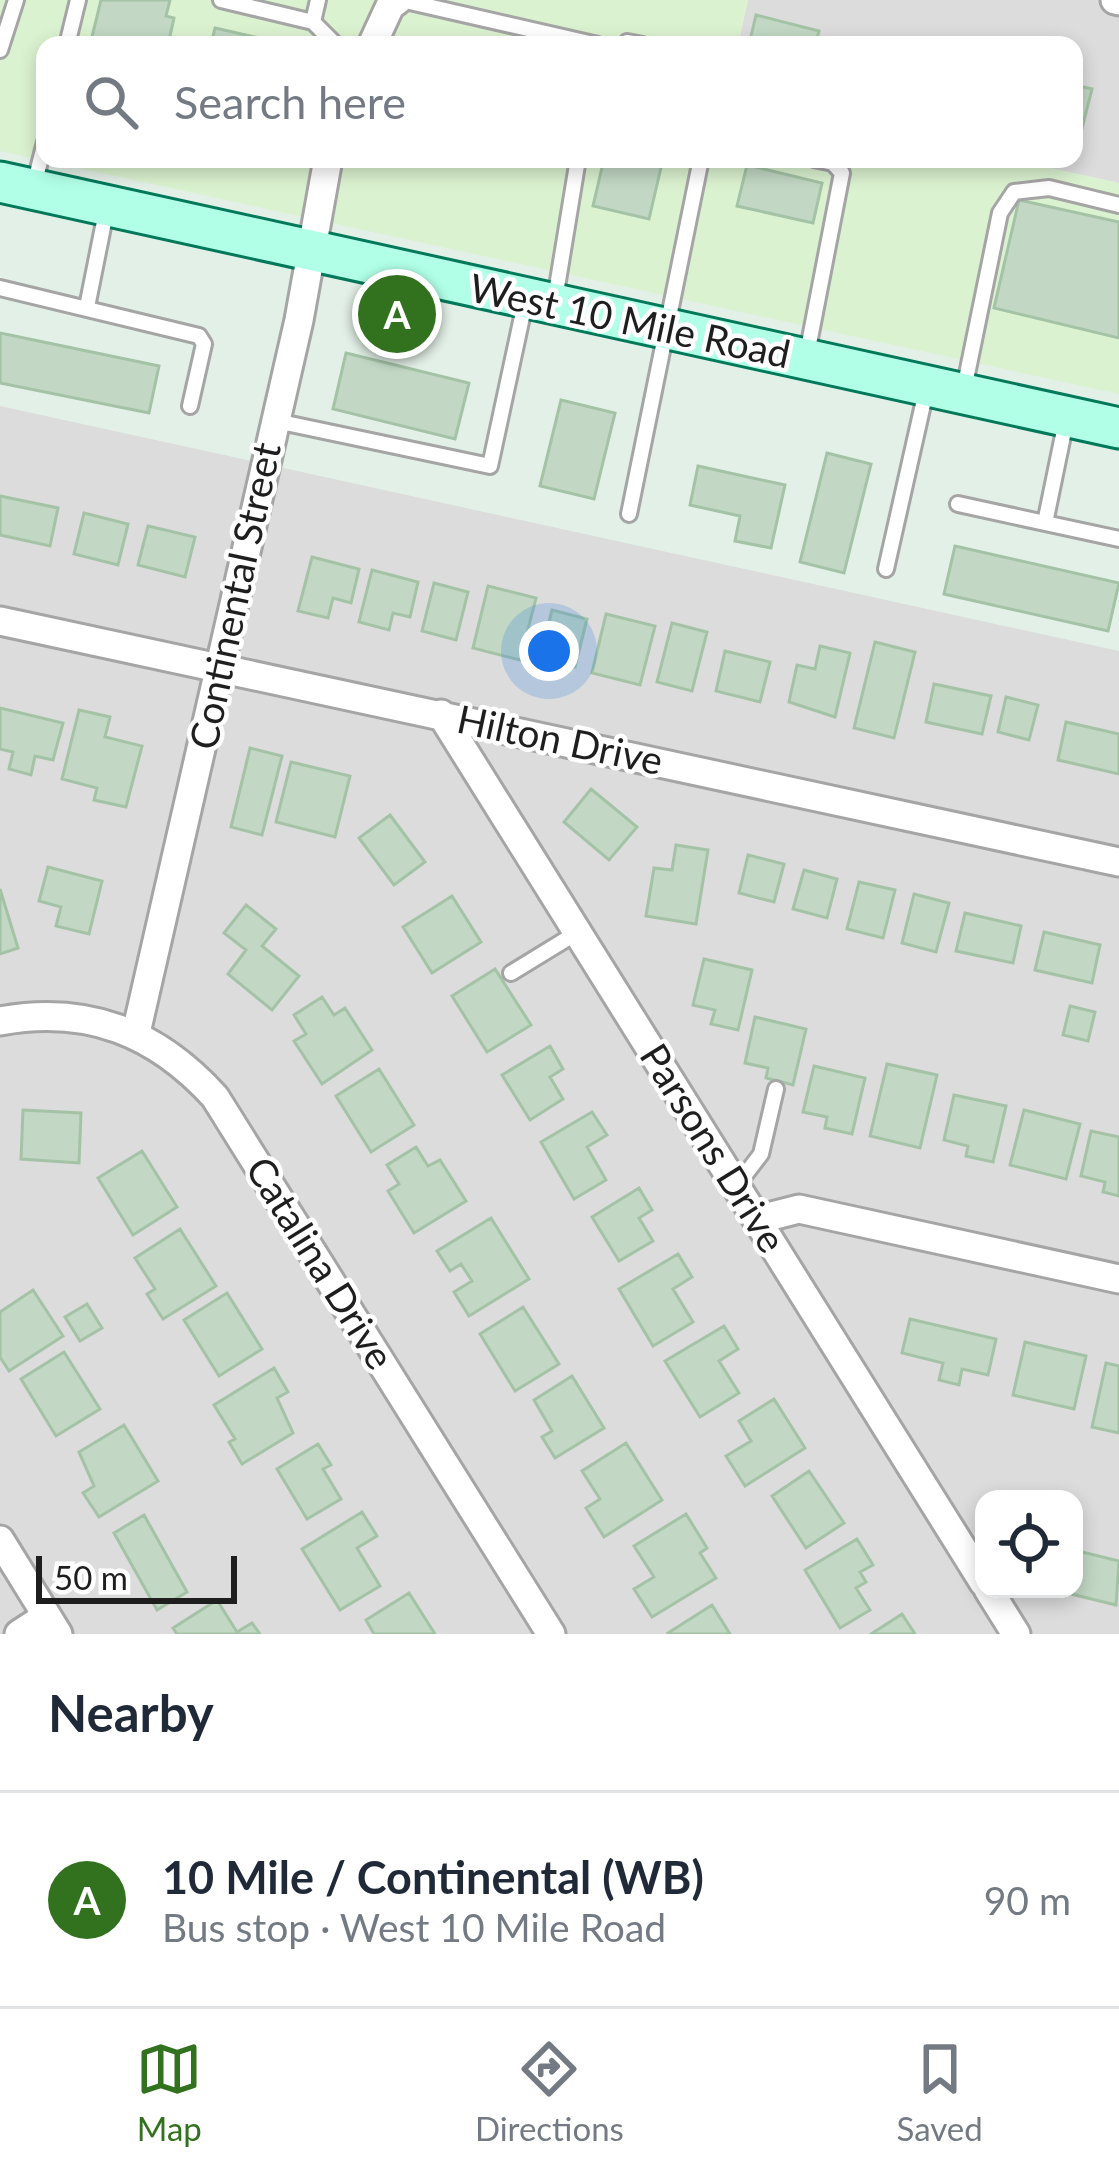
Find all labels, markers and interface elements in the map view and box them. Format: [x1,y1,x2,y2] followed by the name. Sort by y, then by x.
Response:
[36,36,1083,168] search box
[78,69,144,135] icon: search
[174,75,406,129] text: Search here
[466,264,795,376] street label: West 10 Mile Road
[358,269,436,359] pin: A
[179,438,289,753] street label: Continental Street
[519,621,579,681] your location
[453,695,667,783] street label: Hilton Drive
[632,1035,796,1260] street label: Parsons Drive
[237,1148,404,1377] street label: Catalina Drive
[975,1490,1083,1598] map controls
[975,1490,1083,1598] button: locate
[36,1550,237,1603] scale bar
[54,1557,128,1597] text: 50 m
[48,1682,214,1743] text: Nearby
[162,1850,704,1904] text: 10 Mile / Continental (WB)
[73,1877,101,1923] text: A
[984,1877,1071,1923] text: 90 m
[162,1904,666,1950] text: Bus stop · West 10 Mile Road
[136,2036,202,2148] tab: Map
[475,2036,624,2148] tab: Directions
[896,2036,983,2148] tab: Saved

